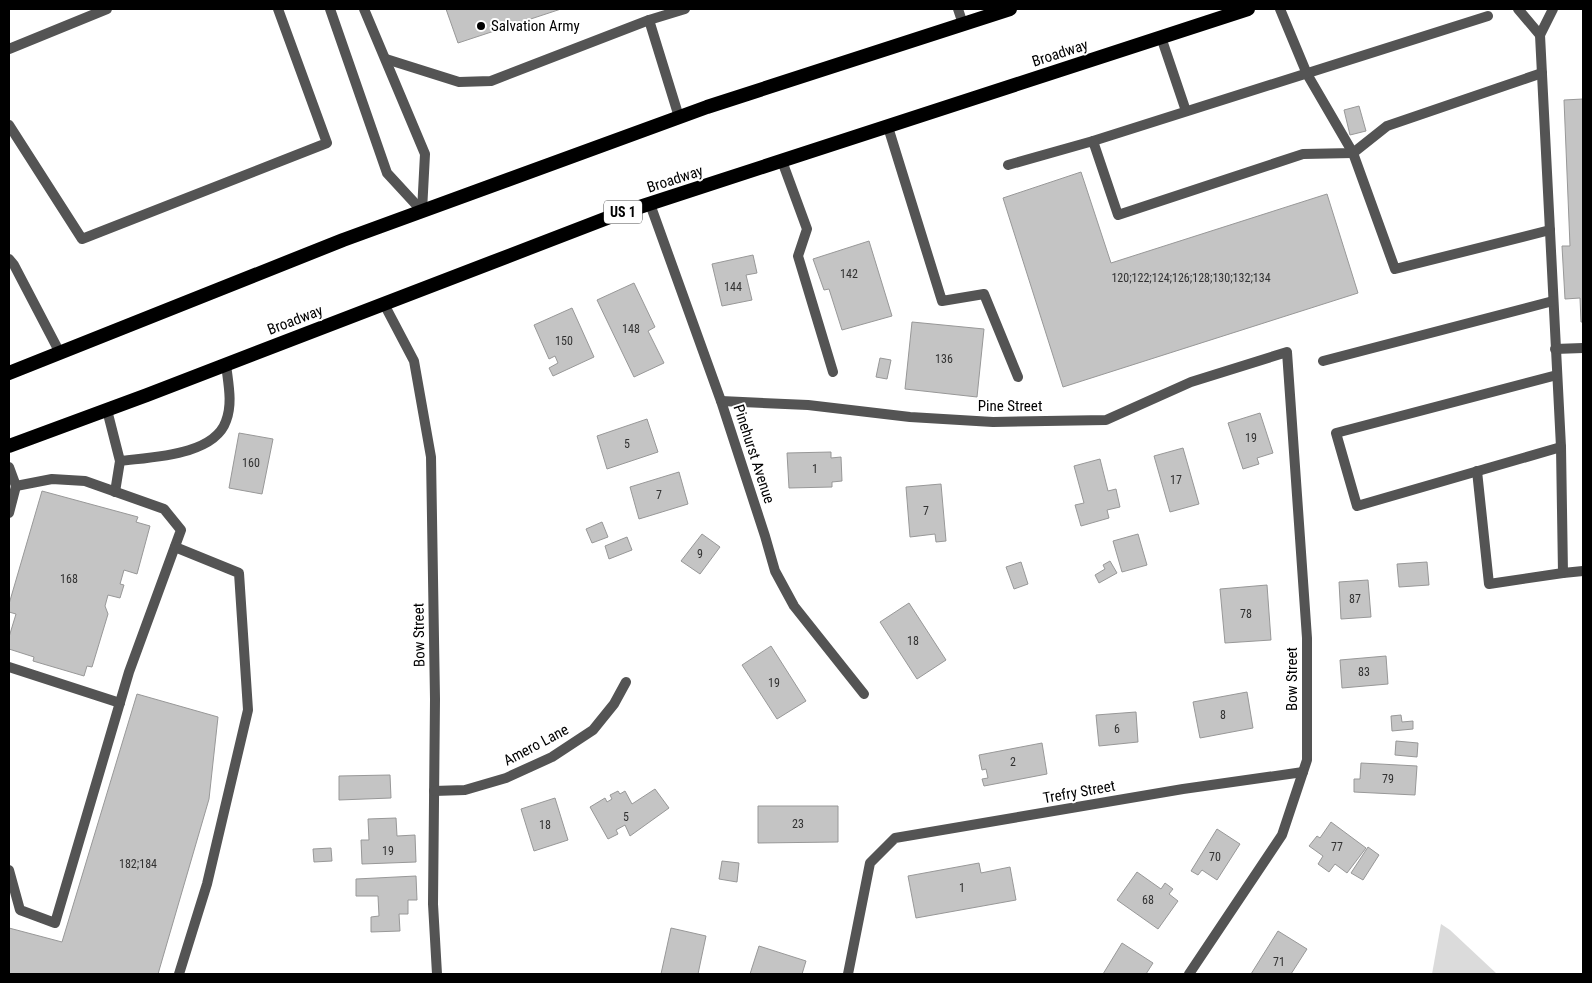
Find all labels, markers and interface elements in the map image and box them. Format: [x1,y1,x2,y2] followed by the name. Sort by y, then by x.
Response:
[491,17,580,35] place label: Salvation Army
[475,20,487,32] marker: Salvation Army
[1030,36,1090,70] street label: Broadway
[645,162,705,196] street label: Broadway
[604,200,642,223] road number: US 1
[840,267,858,281] house number: 142
[1111,271,1271,285] house number: 120;122;124;126;128;130;132;134
[724,280,742,294] house number: 144
[265,301,325,339] street label: Broadway
[622,322,640,336] house number: 148
[555,334,573,348] house number: 150
[935,352,953,366] house number: 136
[978,397,1042,415] street label: Pine Street
[730,402,778,506] street label: Pinehurst Avenue
[1245,431,1257,445] house number: 19
[624,437,630,451] house number: 5
[242,456,260,470] house number: 160
[812,462,818,476] house number: 1
[1170,473,1182,487] house number: 17
[656,488,662,502] house number: 7
[923,504,929,518] house number: 7
[697,547,703,561] house number: 9
[60,572,78,586] house number: 168
[1349,592,1361,606] house number: 87
[409,603,429,667] street label: Bow Street
[1240,607,1252,621] house number: 78
[907,634,919,648] house number: 18
[1283,647,1301,711] street label: Bow Street
[1358,665,1370,679] house number: 83
[768,676,780,690] house number: 19
[1220,708,1226,722] house number: 8
[500,720,572,770] street label: Amero Lane
[1114,722,1120,736] house number: 6
[1010,755,1016,769] house number: 2
[1382,772,1394,786] house number: 79
[1041,777,1117,807] street label: Trefry Street
[623,810,629,824] house number: 5
[792,817,804,831] house number: 23
[539,818,551,832] house number: 18
[1331,840,1343,854] house number: 77
[382,844,394,858] house number: 19
[1209,850,1221,864] house number: 70
[119,857,157,871] house number: 182;184
[959,881,965,895] house number: 1
[1142,893,1154,907] house number: 68
[1273,955,1285,969] house number: 71

